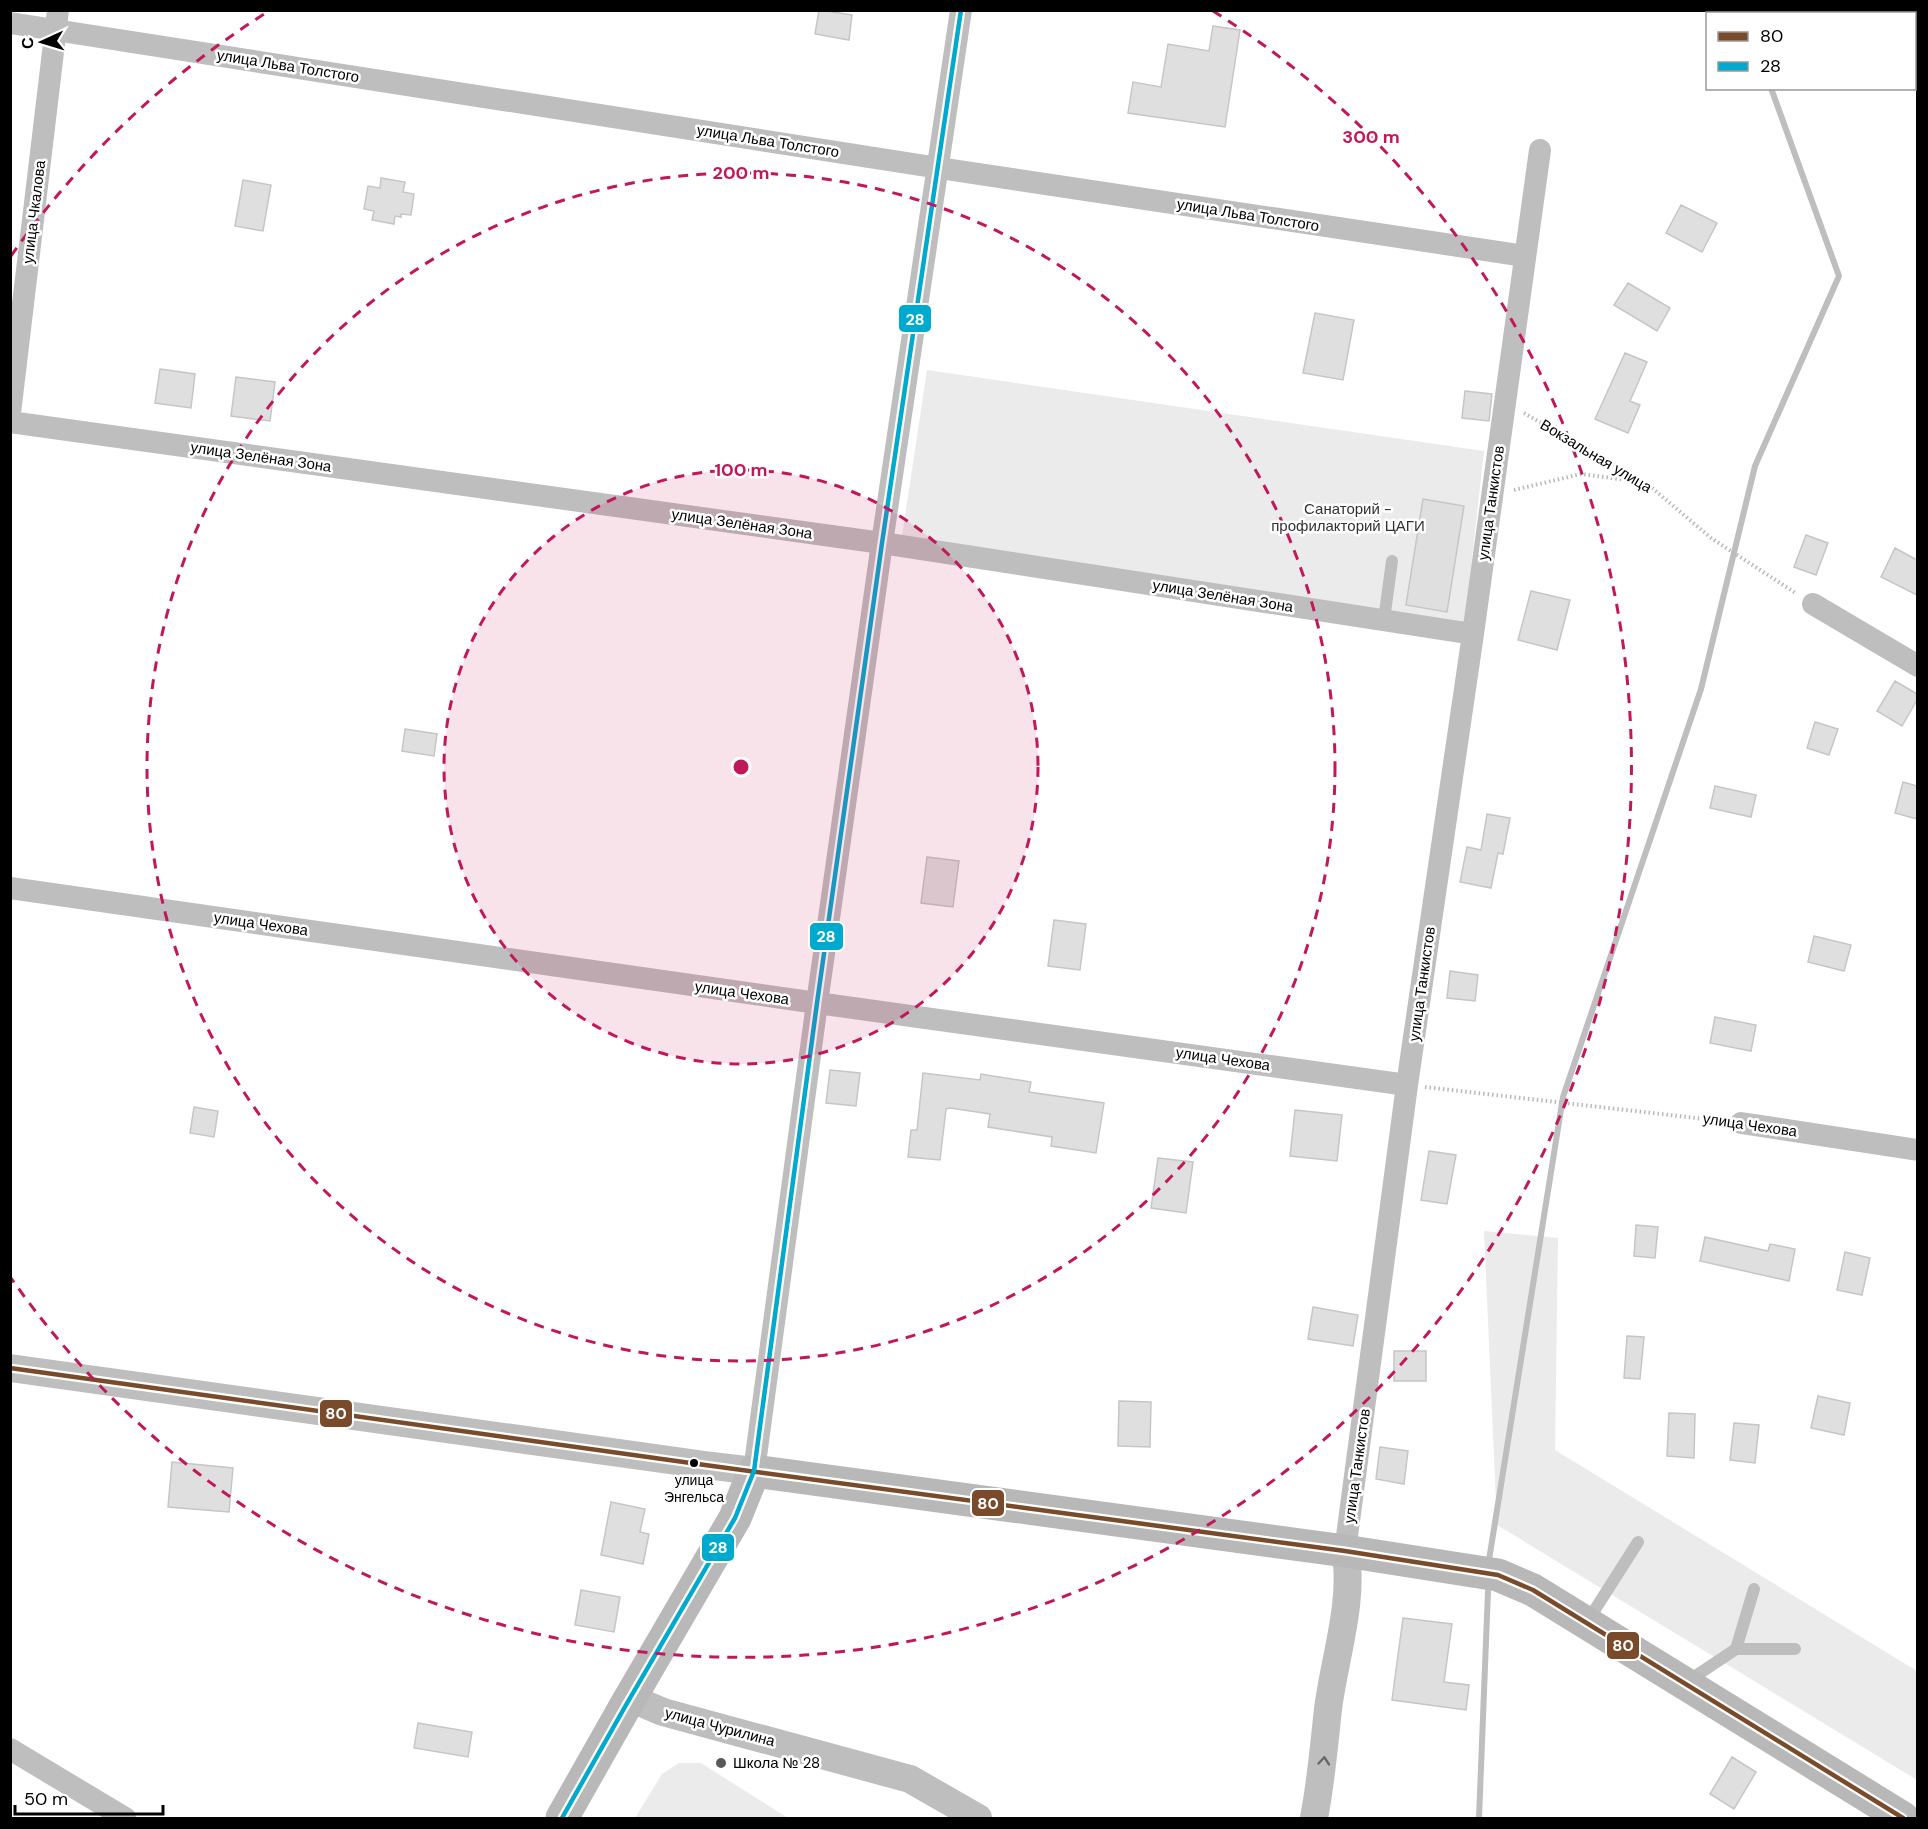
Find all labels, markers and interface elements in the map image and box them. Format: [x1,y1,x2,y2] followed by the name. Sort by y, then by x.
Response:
[12,12,72,72] north arrow
[1706,12,1916,90] legend
[1760,24,1783,48] text: 80
[17,36,38,50] text: С
[215,45,361,87] street label: улица Льва Толстого
[1760,54,1781,78] text: 28
[695,120,841,162] street label: улица Льва Толстого
[1342,125,1400,149] text: 300 m
[18,159,50,265] street label: улица Чкалова
[713,161,769,185] text: 200 m
[1175,194,1321,236] street label: улица Льва Толстого
[898,304,932,333] line badge: 28
[905,309,925,330] text: 28
[1536,415,1656,498] street label: Вокзальная улица
[189,437,333,477] street label: улица Зелёная Зона
[1473,444,1509,562] street label: улица Танкистов
[714,458,768,482] text: 100 m
[1271,499,1425,536] park label: Санаторий - профилакторий ЦАГИ
[670,504,814,544] street label: улица Зелёная Зона
[1151,575,1295,617] street label: улица Зелёная Зона
[731,757,751,777] centre of rings
[213,907,310,941] street label: улица Чехова
[809,922,844,951] line badge: 28
[1404,925,1440,1043] street label: улица Танкистов
[816,926,836,947] text: 28
[694,976,791,1010] street label: улица Чехова
[1175,1042,1272,1076] street label: улица Чехова
[1702,1108,1799,1142] street label: улица Чехова
[319,1399,353,1428] line badge: 80
[325,1403,347,1424] text: 80
[1339,1407,1375,1525] street label: улица Танкистов
[688,1457,700,1469] marker: улица Энгельса
[664,1471,724,1506] place label: улица Энгельса
[971,1489,1005,1517] line badge: 80
[977,1493,999,1514] text: 80
[701,1533,735,1562] line badge: 28
[708,1537,728,1558] text: 28
[1606,1631,1640,1660] line badge: 80
[1612,1635,1634,1656] text: 80
[663,1703,778,1751] street label: улица Чурилина
[733,1753,820,1773] place label: Школа № 28
[714,1756,728,1770] marker: Школа № 28
[1317,1756,1330,1765] one-way arrow
[15,1778,164,1816] scale bar
[24,1787,68,1811] text: 50 m

